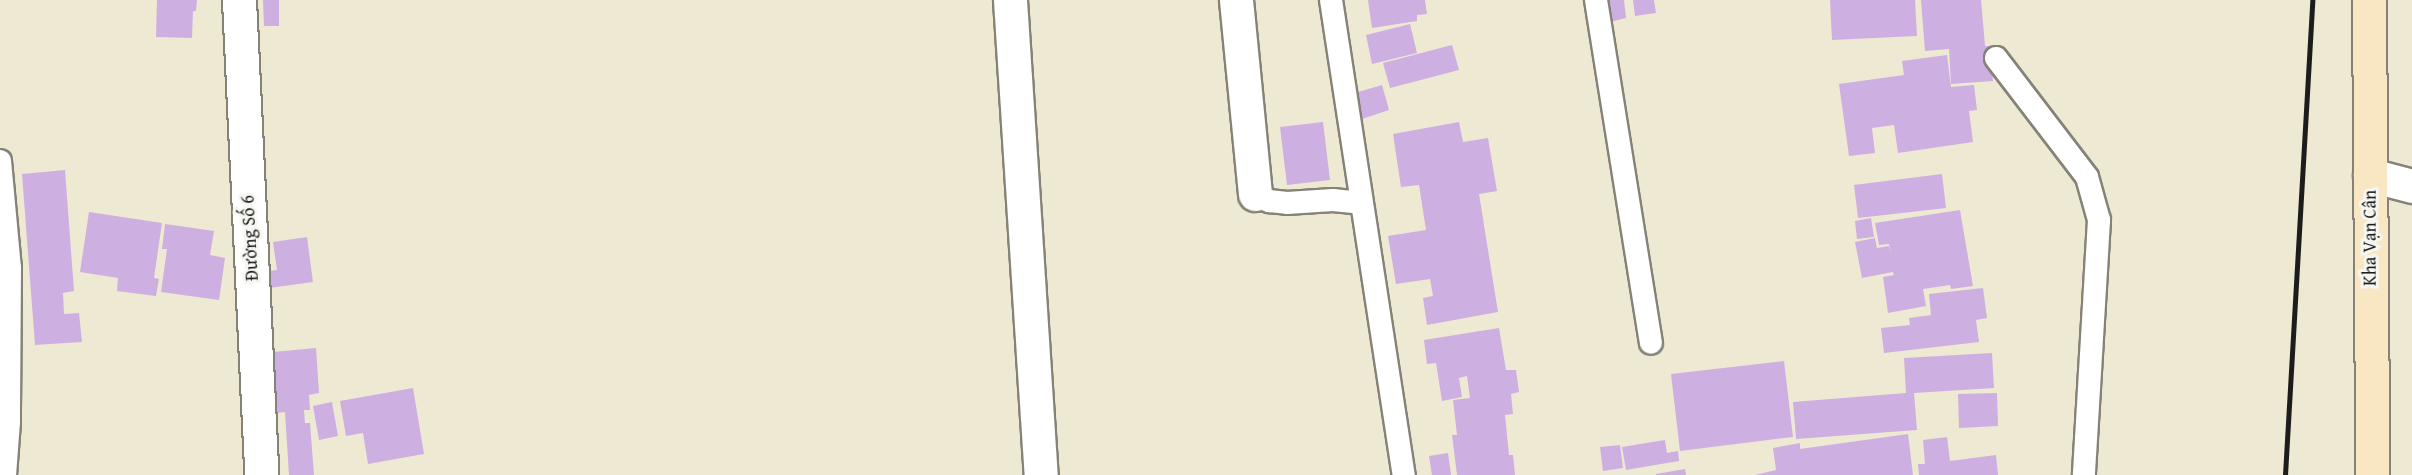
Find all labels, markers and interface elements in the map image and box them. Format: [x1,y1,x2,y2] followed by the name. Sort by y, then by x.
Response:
[2359,190,2381,286] street label: Kha Vạn Cân
[237,195,263,281] street label: Đường Số 6

